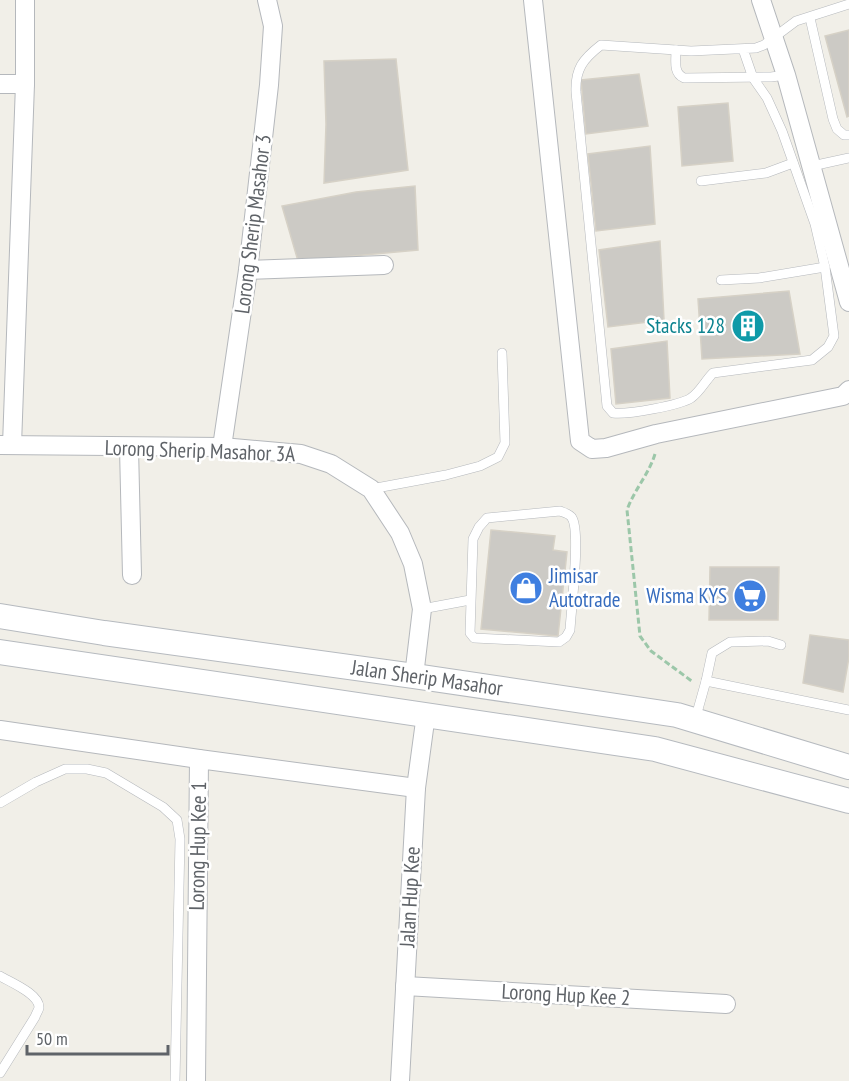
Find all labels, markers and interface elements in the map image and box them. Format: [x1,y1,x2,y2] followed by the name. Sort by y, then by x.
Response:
[228,133,277,315] street label: Lorong Sherip Masahor 3
[730,308,766,344] building icon: Stacks 128
[646,312,725,339] place label: Stacks 128
[104,434,296,467] street label: Lorong Sherip Masahor 3A
[548,562,620,613] place label: Jimisar Autotrade
[508,570,544,606] shop icon: Jimisar Autotrade
[732,578,768,614] supermarket icon: Wisma KYS
[646,582,727,609] place label: Wisma KYS
[349,653,505,702] street label: Jalan Sherip Masahor
[183,781,212,911] street label: Lorong Hup Kee 1
[393,846,426,949] street label: Jalan Hup Kee
[501,978,631,1011] street label: Lorong Hup Kee 2
[27,1018,168,1056] scale bar
[36,1027,68,1050] text: 50 m

